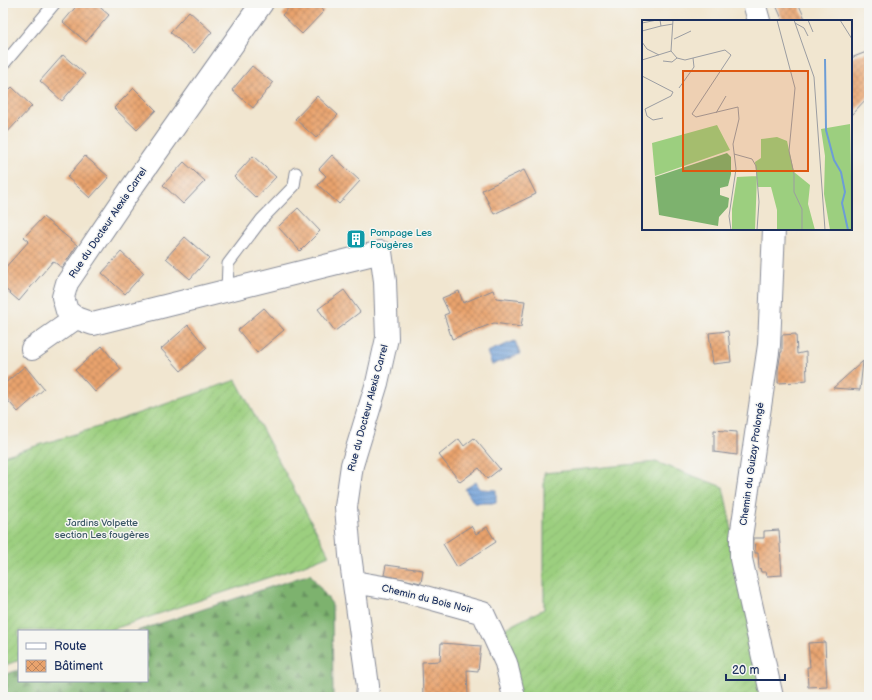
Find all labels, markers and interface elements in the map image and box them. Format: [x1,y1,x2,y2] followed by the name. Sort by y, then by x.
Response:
[642,20,852,230] inset map
[66,165,150,281] street label: Rue du Docteur Alexis Carrel
[370,227,432,251] place label: Pompage Les Fougères
[345,228,367,250] building icon: Pompage Les Fougères
[345,343,391,473] street label: Rue du Docteur Alexis Carrel
[737,402,767,526] street label: Chemin du Guizay Prolongé
[55,517,149,541] park label: Jardins Volpette section Les fougères
[380,582,474,616] street label: Chemin du Bois Noir
[18,630,148,682] legend
[54,639,86,654] text: Route
[726,656,785,682] scale bar
[54,659,103,674] text: Bâtiment
[732,663,759,678] text: 20 m

